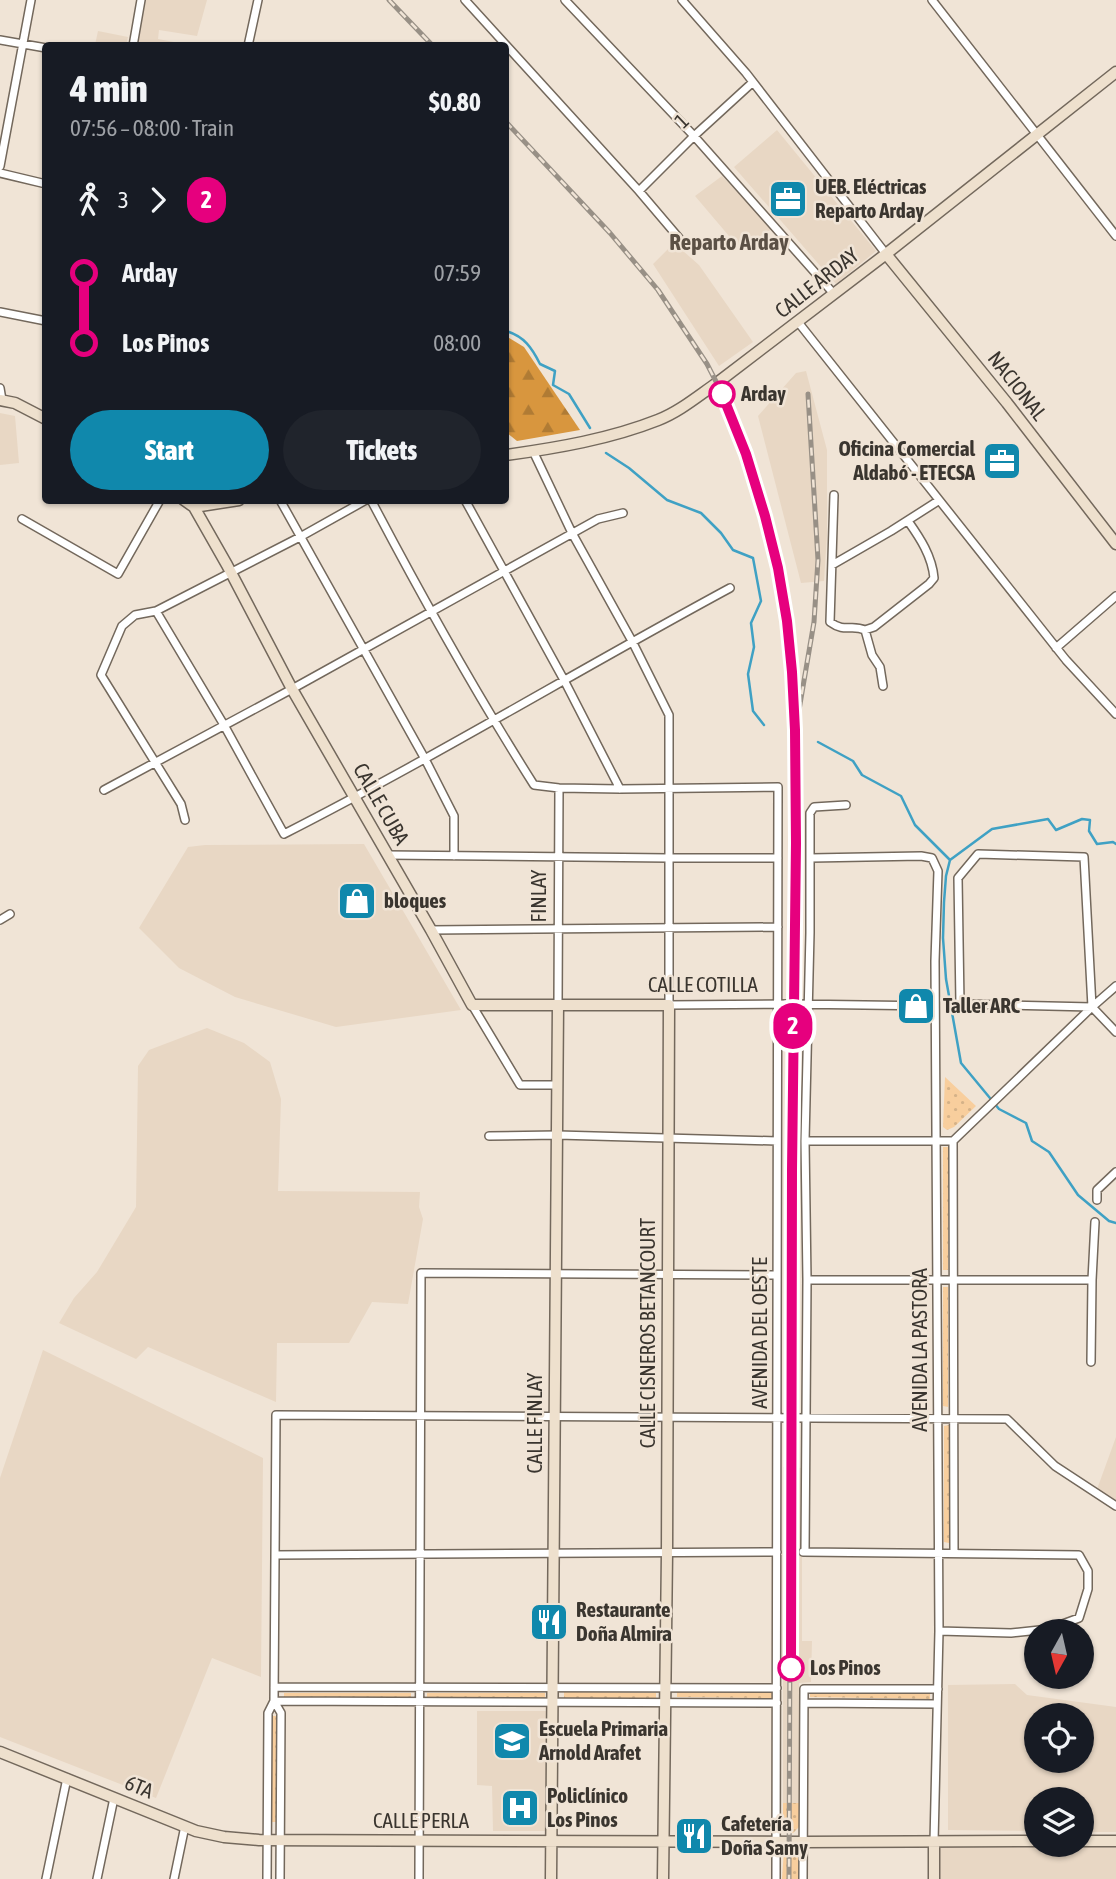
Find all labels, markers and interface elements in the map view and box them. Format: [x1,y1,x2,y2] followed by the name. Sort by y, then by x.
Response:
[70,67,148,110] text: 4 min
[429,87,481,117] text: $0.80
[669,108,693,132] street label: 1
[70,115,234,141] text: 07:56 – 08:00 · Train
[815,174,927,222] place label: UEB. Eléctricas Reparto Arday
[767,178,809,220] office icon: UEB. Eléctricas Reparto Arday
[70,181,108,219] icon: walk
[139,181,177,219] icon: forward
[201,186,212,213] text: 2
[118,187,129,213] text: 3
[669,229,789,255] district label: Reparto Arday
[770,242,863,322] street label: CALLE ARDAY
[122,258,178,288] text: Arday
[434,260,481,286] text: 07:59
[122,328,210,358] text: Los Pinos
[433,330,481,356] text: 08:00
[984,346,1052,425] street label: NACIONAL
[709,381,735,407] marker: Arday
[740,381,786,405] place label: Arday
[70,410,269,490] button: Start
[283,410,481,490] button: Tickets
[839,436,976,484] place label: Oficina Comercial Aldabó - ETECSA
[981,440,1023,482] office icon: Oficina Comercial Aldabó - ETECSA
[349,759,415,849] street label: CALLE CUBA
[526,869,550,922] street label: FINLAY
[336,880,378,922] shop icon: bloques
[384,888,447,912] place label: bloques
[648,972,759,996] street label: CALLE COTILLA
[895,985,937,1027] shop icon: Taller ARC
[943,993,1021,1017] place label: Taller ARC
[770,1003,816,1049] line badge: 2
[787,1012,799,1039] text: 2
[635,1218,659,1448] street label: CALLE CISNEROS BETANCOURT
[747,1257,771,1409] street label: AVENIDA DEL OESTE
[907,1268,931,1432] street label: AVENIDA LA PASTORA
[522,1372,546,1473] street label: CALLE FINLAY
[576,1597,672,1645] place label: Restaurante Doña Almira
[528,1601,570,1643] restaurant icon: Restaurante Doña Almira
[1024,1619,1094,1689] north arrow
[1024,1619,1094,1857] map controls
[778,1655,804,1681] marker: Los Pinos
[810,1655,881,1679] place label: Los Pinos
[1024,1703,1094,1773] button: locate
[538,1716,668,1764] place label: Escuela Primaria Arnold Arafet
[491,1720,533,1762] school or university icon: Escuela Primaria Arnold Arafet
[122,1770,158,1803] street label: 6TA
[547,1783,628,1831] place label: Policlínico Los Pinos
[499,1787,541,1829] hospital icon: Policlínico Los Pinos
[1024,1787,1094,1857] button: layers
[373,1808,470,1832] street label: CALLE PERLA
[721,1811,808,1859] place label: Cafetería Doña Samy
[673,1815,715,1857] restaurant icon: Cafetería Doña Samy

